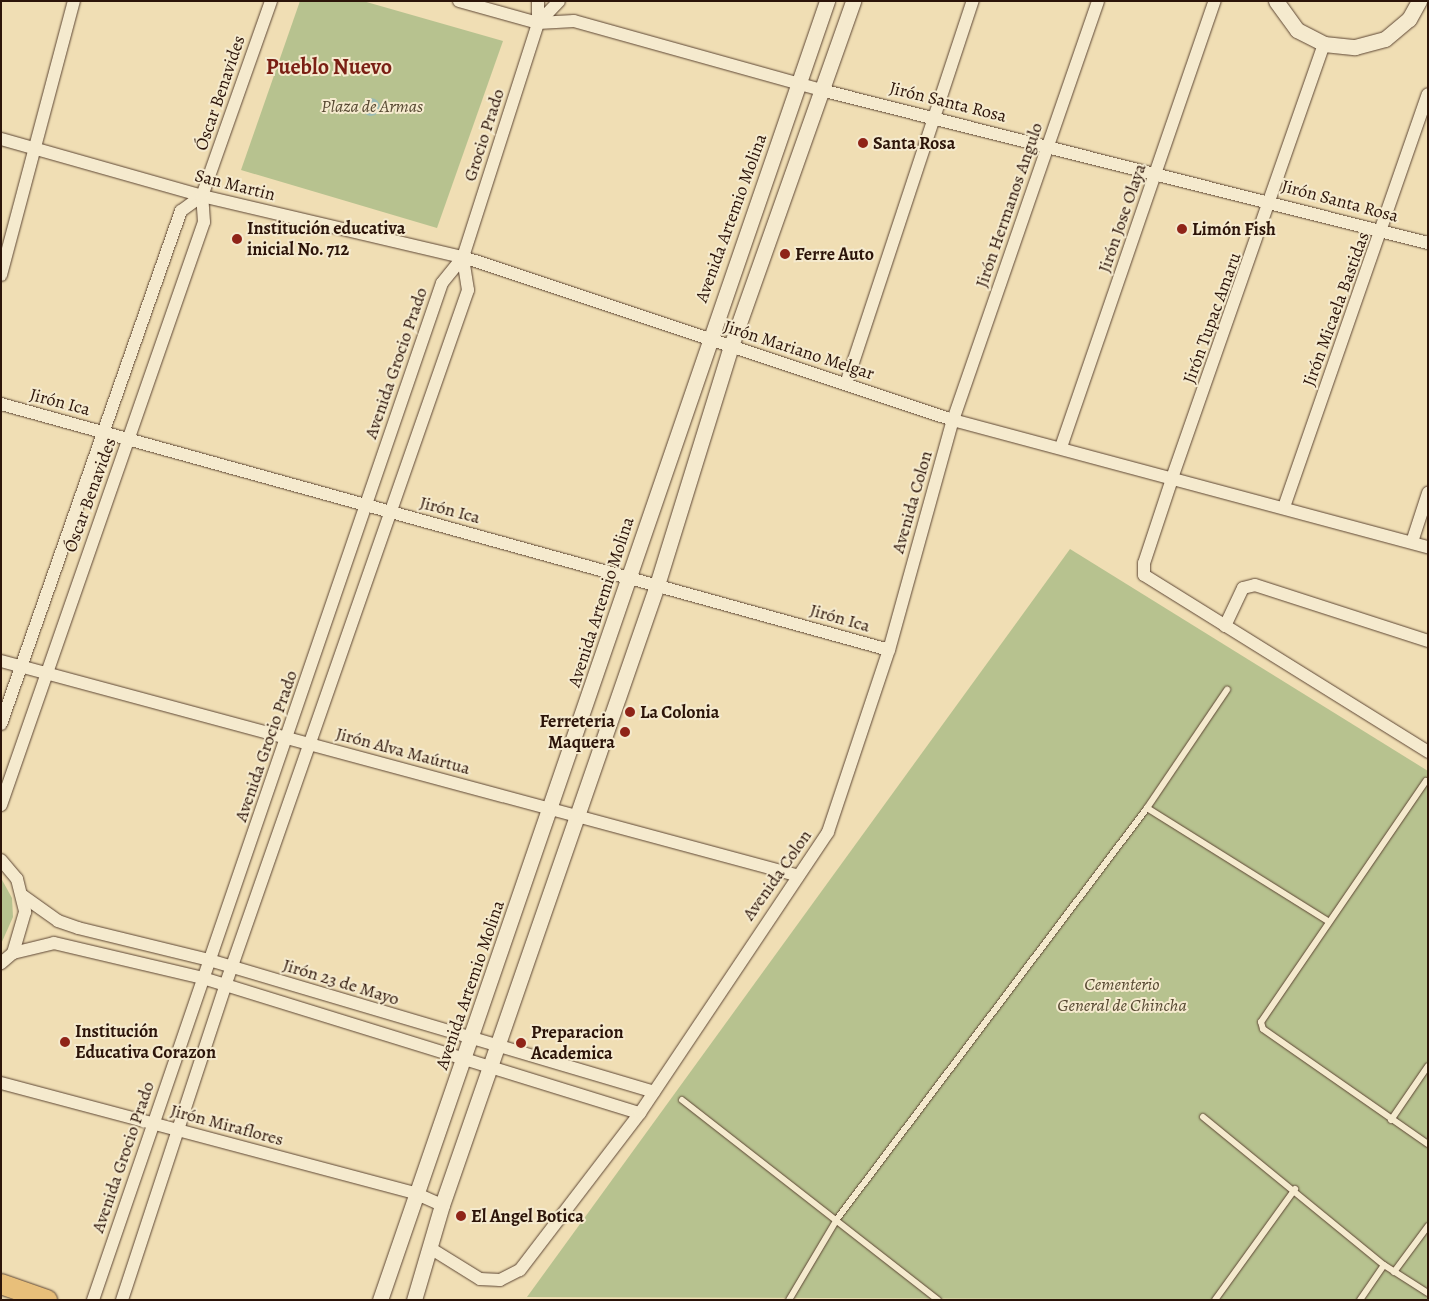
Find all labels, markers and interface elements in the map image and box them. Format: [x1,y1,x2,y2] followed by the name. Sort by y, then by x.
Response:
[190,32,250,154] street label: Óscar Benavides
[266,55,392,81] district label: Pueblo Nuevo
[887,77,1009,127] street label: Jirón Santa Rosa
[459,86,509,184] street label: Grocio Prado
[321,95,423,117] park label: Plaza de Armas
[971,120,1047,290] street label: Jirón Hermanos Angulo
[690,131,772,305] street label: Avenida Artemio Molina
[873,132,955,154] place label: Santa Rosa
[857,137,869,149] marker: Santa Rosa
[1093,161,1151,275] street label: Jirón Jose Olaya
[192,165,278,205] street label: San Martin
[1279,175,1401,227] street label: Jirón Santa Rosa
[247,218,405,260] place label: Institución educativa inicial No. 712
[1192,218,1276,240] place label: Limón Fish
[1176,223,1188,235] marker: Limón Fish
[1298,229,1374,389] street label: Jirón Micaela Bastidas
[231,233,243,245] marker: Institución educativa inicial No. 712
[795,243,874,265] place label: Ferre Auto
[779,248,791,260] marker: Ferre Auto
[1178,249,1246,387] street label: Jirón Tupac Amaru
[360,285,432,441] street label: Avenida Grocio Prado
[721,315,877,385] street label: Jirón Mariano Melgar
[27,384,93,420] street label: Jirón Ica
[59,435,121,555] street label: Óscar Benavides
[887,448,937,556] street label: Avenida Colon
[417,492,483,528] street label: Jirón Ica
[563,514,639,690] street label: Avenida Artemio Molina
[807,599,873,637] street label: Jirón Ica
[230,668,302,824] street label: Avenida Grocio Prado
[640,701,720,723] place label: La Colonia
[624,706,636,718] marker: La Colonia
[539,711,615,754] place label: Ferreteria Maquera
[334,723,472,779] street label: Jirón Alva Maúrtua
[619,726,631,738] marker: Ferreteria Maquera
[738,826,816,924] street label: Avenida Colon
[431,897,509,1073] street label: Avenida Artemio Molina
[280,954,402,1010] street label: Jirón 23 de Mayo
[1057,974,1187,1016] park label: Cementerio General de Chincha
[75,1021,216,1064] place label: Institución Educativa Corazon
[531,1022,624,1064] place label: Preparacion Academica
[59,1036,71,1048] marker: Institución Educativa Corazon
[515,1037,527,1049] marker: Preparacion Academica
[87,1079,159,1235] street label: Avenida Grocio Prado
[168,1100,286,1150] street label: Jirón Miraflores
[471,1205,584,1227] place label: El Angel Botica
[455,1210,467,1222] marker: El Angel Botica

